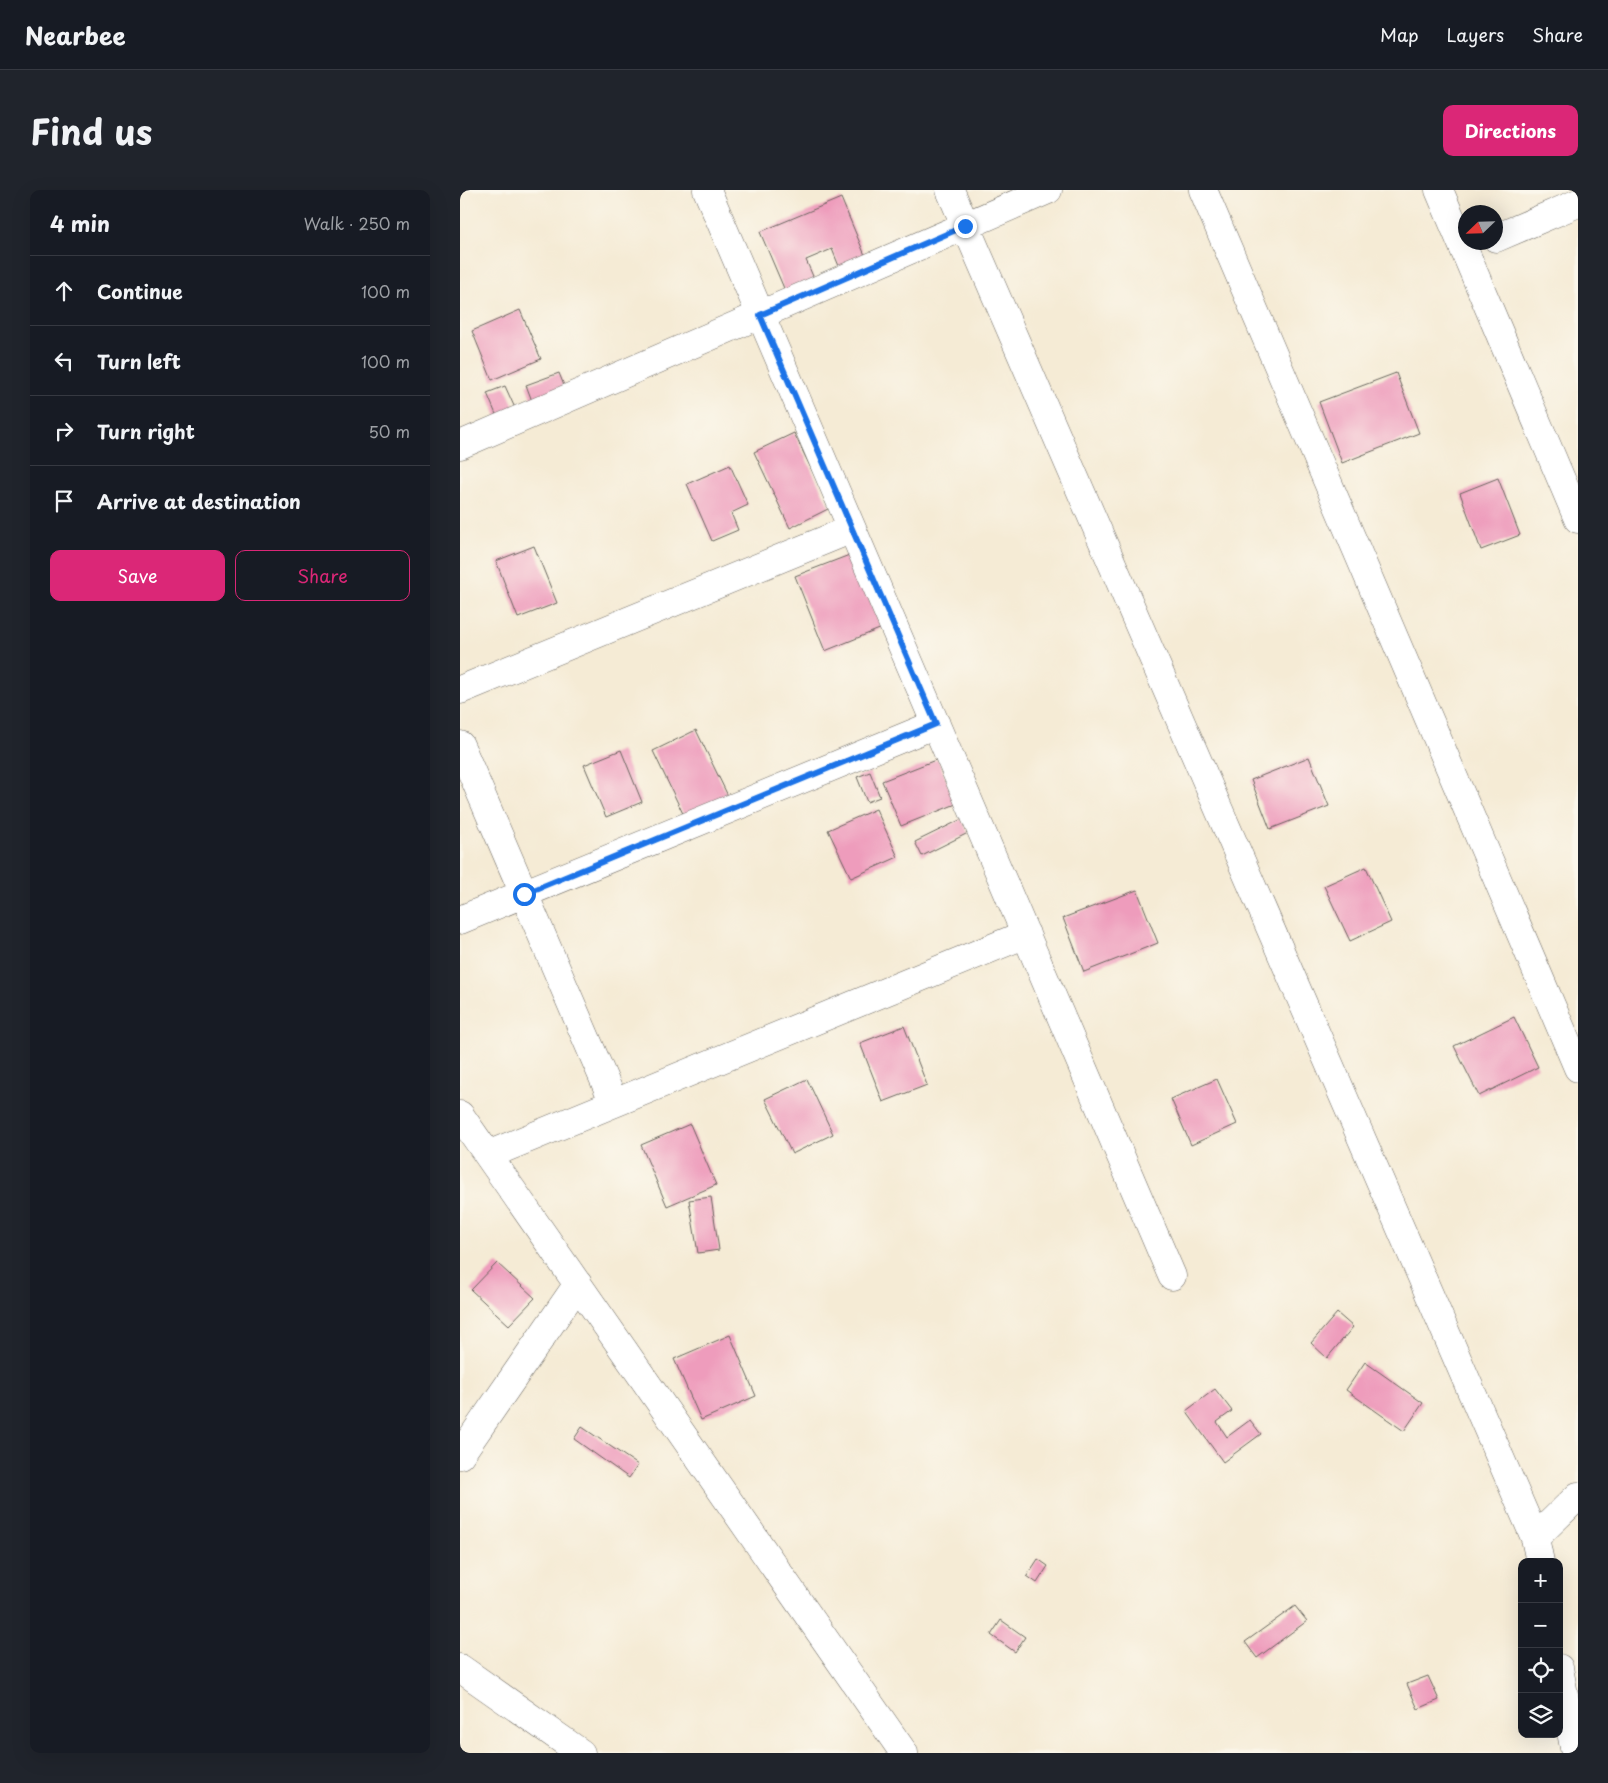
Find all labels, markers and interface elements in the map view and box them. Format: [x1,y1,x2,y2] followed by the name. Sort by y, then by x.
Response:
[25,17,126,53] text: Nearbee
[1380,21,1419,48] text: Map
[1447,21,1504,48] text: Layers
[1532,21,1583,48] text: Share
[30,104,152,157] text: Find us
[1443,105,1578,156] button: Directions
[1458,205,1503,250] north arrow
[50,207,110,239] text: 4 min
[304,211,410,235] text: Walk · 250 m
[954,215,977,238] route end
[50,277,78,305] icon: ahead
[97,277,183,305] text: Continue
[361,279,410,303] text: 100 m
[50,347,78,375] icon: left
[97,347,181,375] text: Turn left
[361,349,410,373] text: 100 m
[50,417,78,445] icon: right
[97,417,195,445] text: Turn right
[369,419,410,443] text: 50 m
[50,487,78,515] icon: arrive
[97,487,301,515] text: Arrive at destination
[50,550,225,601] button: Save
[235,550,410,601] button: Share
[513,883,536,906] route start
[1518,1558,1563,1738] map controls
[1518,1558,1563,1603] button: +
[1518,1603,1563,1648] button: −
[1518,1648,1563,1693] button: locate
[1518,1693,1563,1738] button: layers

